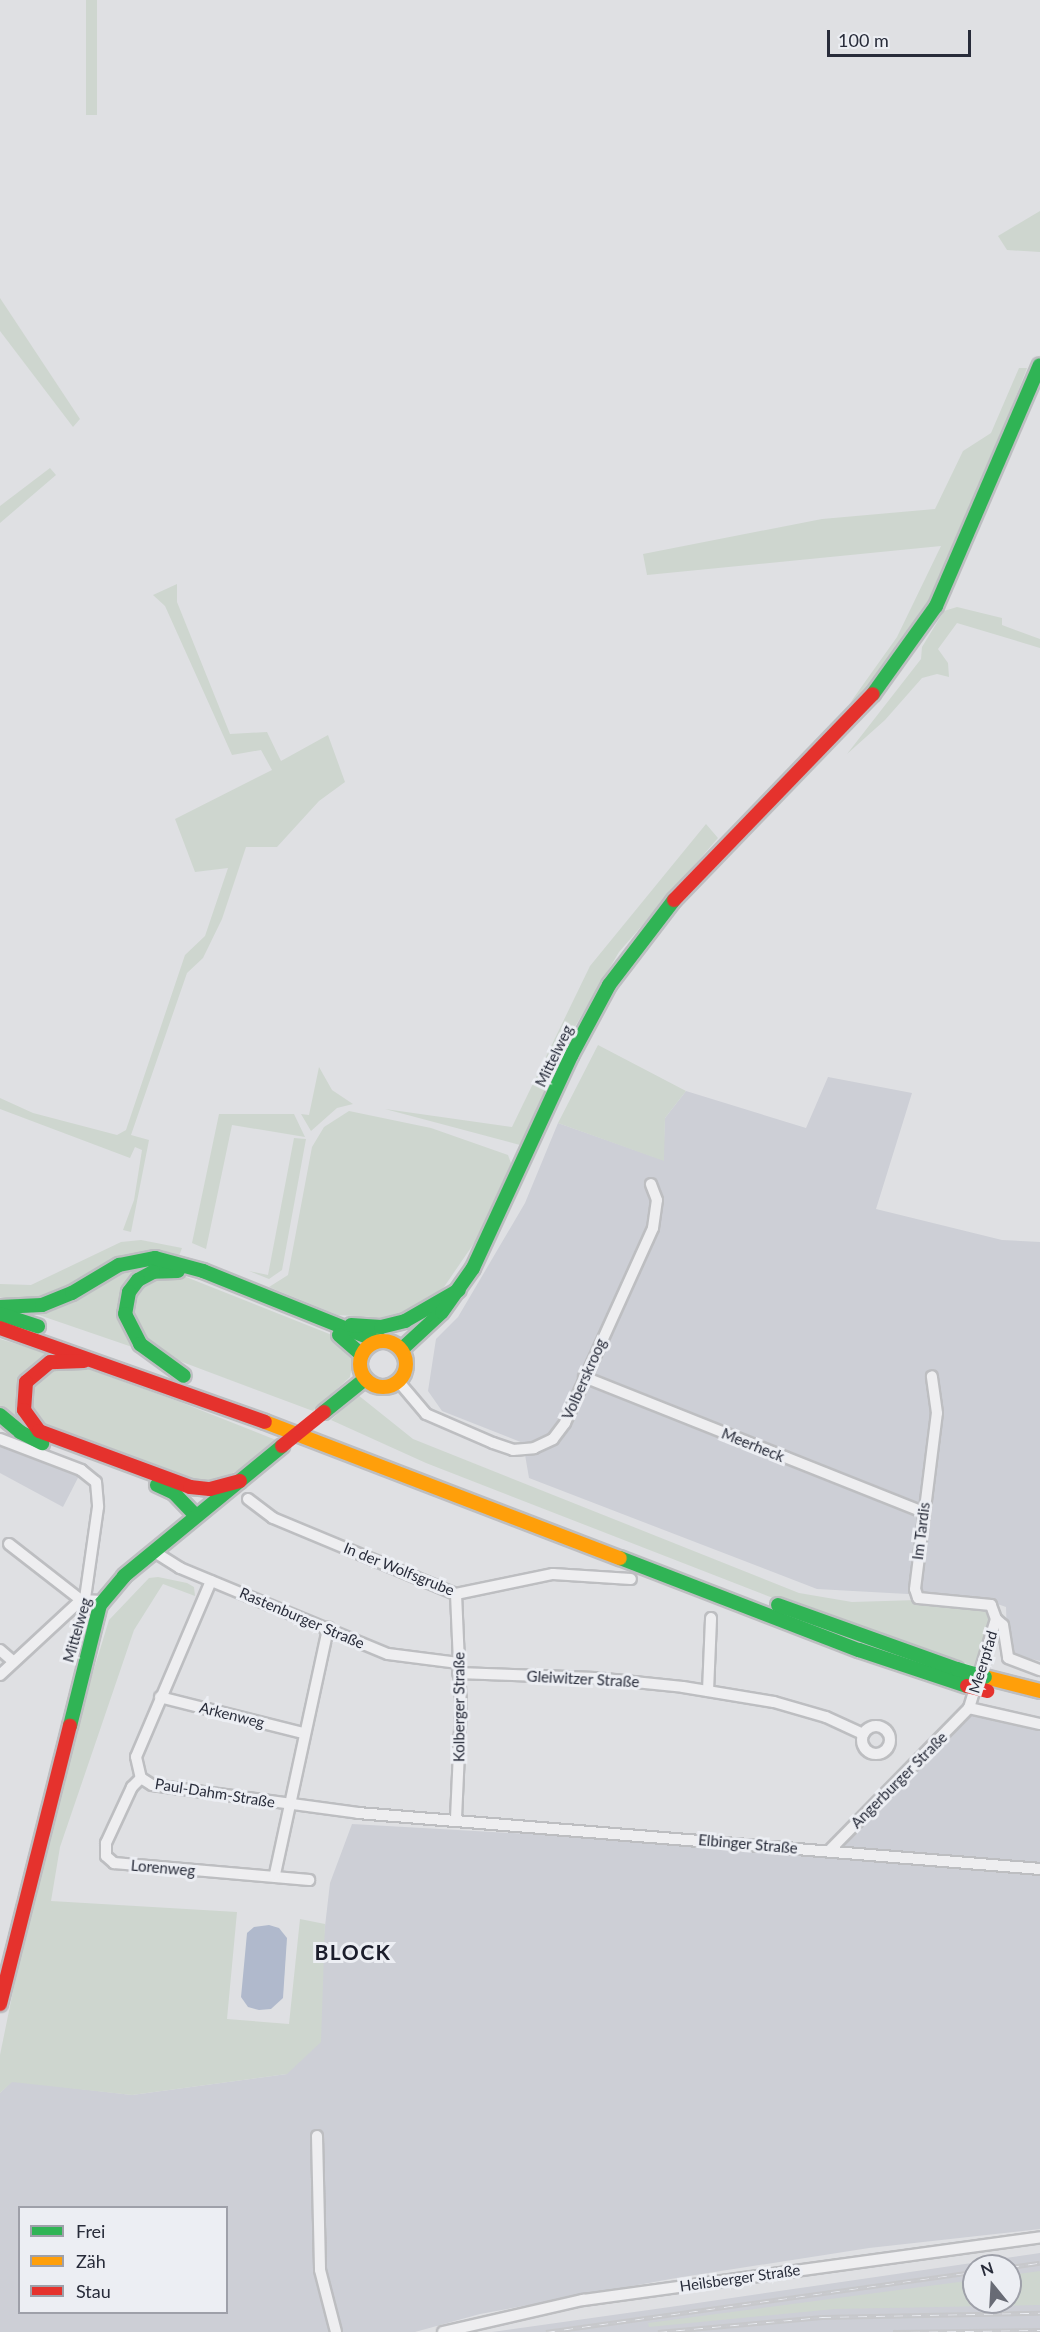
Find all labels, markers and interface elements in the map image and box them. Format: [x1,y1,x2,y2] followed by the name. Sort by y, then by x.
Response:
[830,18,974,56] scale bar
[838,29,889,51] text: 100 m
[531,1022,577,1090] street label: Mittelweg
[558,1336,610,1422] street label: Volberskroog
[719,1424,787,1466] street label: Meerheck
[909,1501,933,1561] street label: Im Tardis
[341,1538,457,1600] street label: In der Wolfsgrube
[237,1583,367,1653] street label: Rastenburger Straße
[59,1596,95,1664] street label: Mittelweg
[965,1629,1001,1695] street label: Meerpfad
[450,1652,468,1762] street label: Kolberger Straße
[526,1667,640,1691] street label: Gleiwitzer Straße
[198,1698,266,1732] street label: Arkenweg
[847,1728,951,1832] street label: Angerburger Straße
[154,1775,276,1811] street label: Paul-Dahm-Straße
[697,1831,799,1857] street label: Elbinger Straße
[130,1856,196,1880] street label: Lorenweg
[315,1939,391,1965] district label: BLOCK
[18,2206,228,2314] legend
[76,2220,105,2242] text: Frei
[76,2250,106,2272] text: Zäh
[962,2254,1022,2314] north arrow
[978,2257,996,2279] text: N
[678,2261,802,2295] street label: Heilsberger Straße
[76,2280,111,2302] text: Stau

